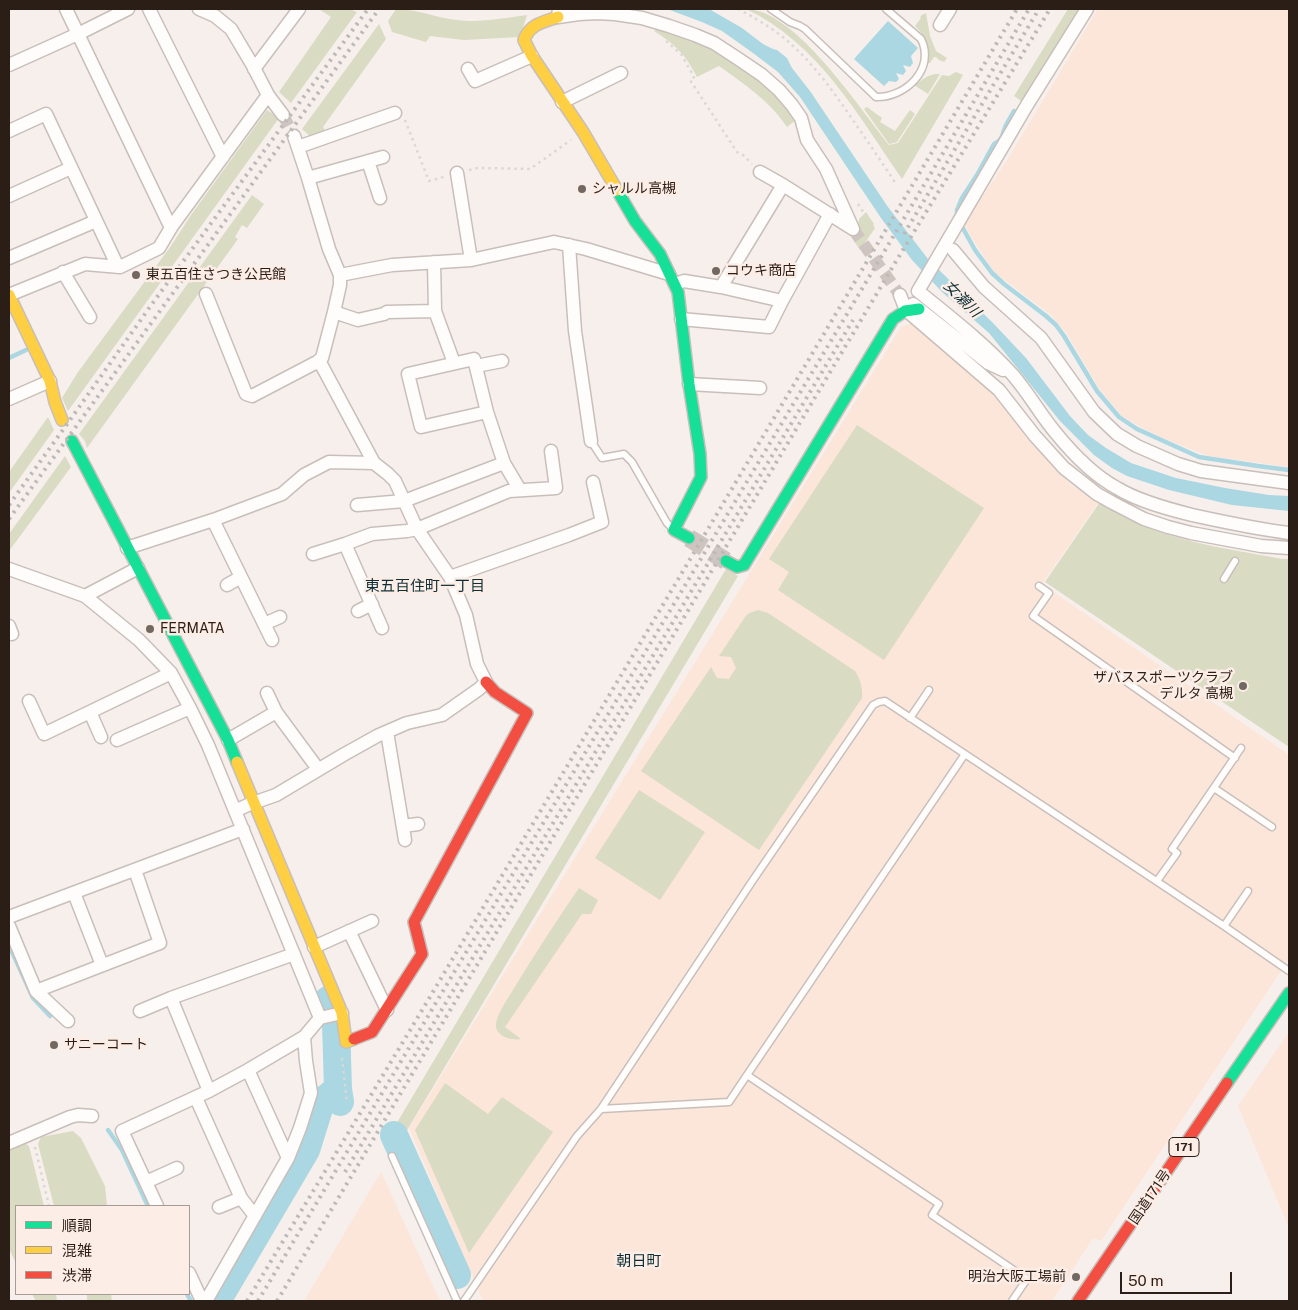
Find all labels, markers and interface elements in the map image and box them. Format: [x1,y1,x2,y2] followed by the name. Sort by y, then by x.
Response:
[592,181,676,197] place label: シャルル高槻
[576,183,588,195] marker: シャルル高槻
[726,263,796,279] place label: コウキ商店
[710,265,722,277] marker: コウキ商店
[146,267,286,283] place label: 東五百住さつき公民館
[130,269,142,281] marker: 東五百住さつき公民館
[940,277,984,321] water label: 女瀬川
[365,577,485,595] district label: 東五百住町一丁目
[160,621,225,637] place label: FERMATA
[144,623,156,635] marker: FERMATA
[1093,670,1233,702] place label: ザバススポーツクラブ デルタ 高槻
[1237,680,1249,692] marker: ザバススポーツクラブ デルタ 高槻
[64,1037,148,1053] place label: サニーコート
[48,1039,60,1051] marker: サニーコート
[1169,1138,1199,1156] road number: 171
[1126,1167,1174,1227] street label: 国道171号
[15,1205,190,1295] legend
[62,1217,92,1234] text: 順調
[62,1242,92,1259] text: 混雑
[617,1252,661,1270] district label: 朝日町
[1123,1262,1236,1294] scale bar
[62,1267,92,1284] text: 渋滞
[968,1269,1066,1285] place label: 明治大阪工場前
[1070,1271,1082,1283] marker: 明治大阪工場前
[1128,1272,1163,1289] text: 50 m

